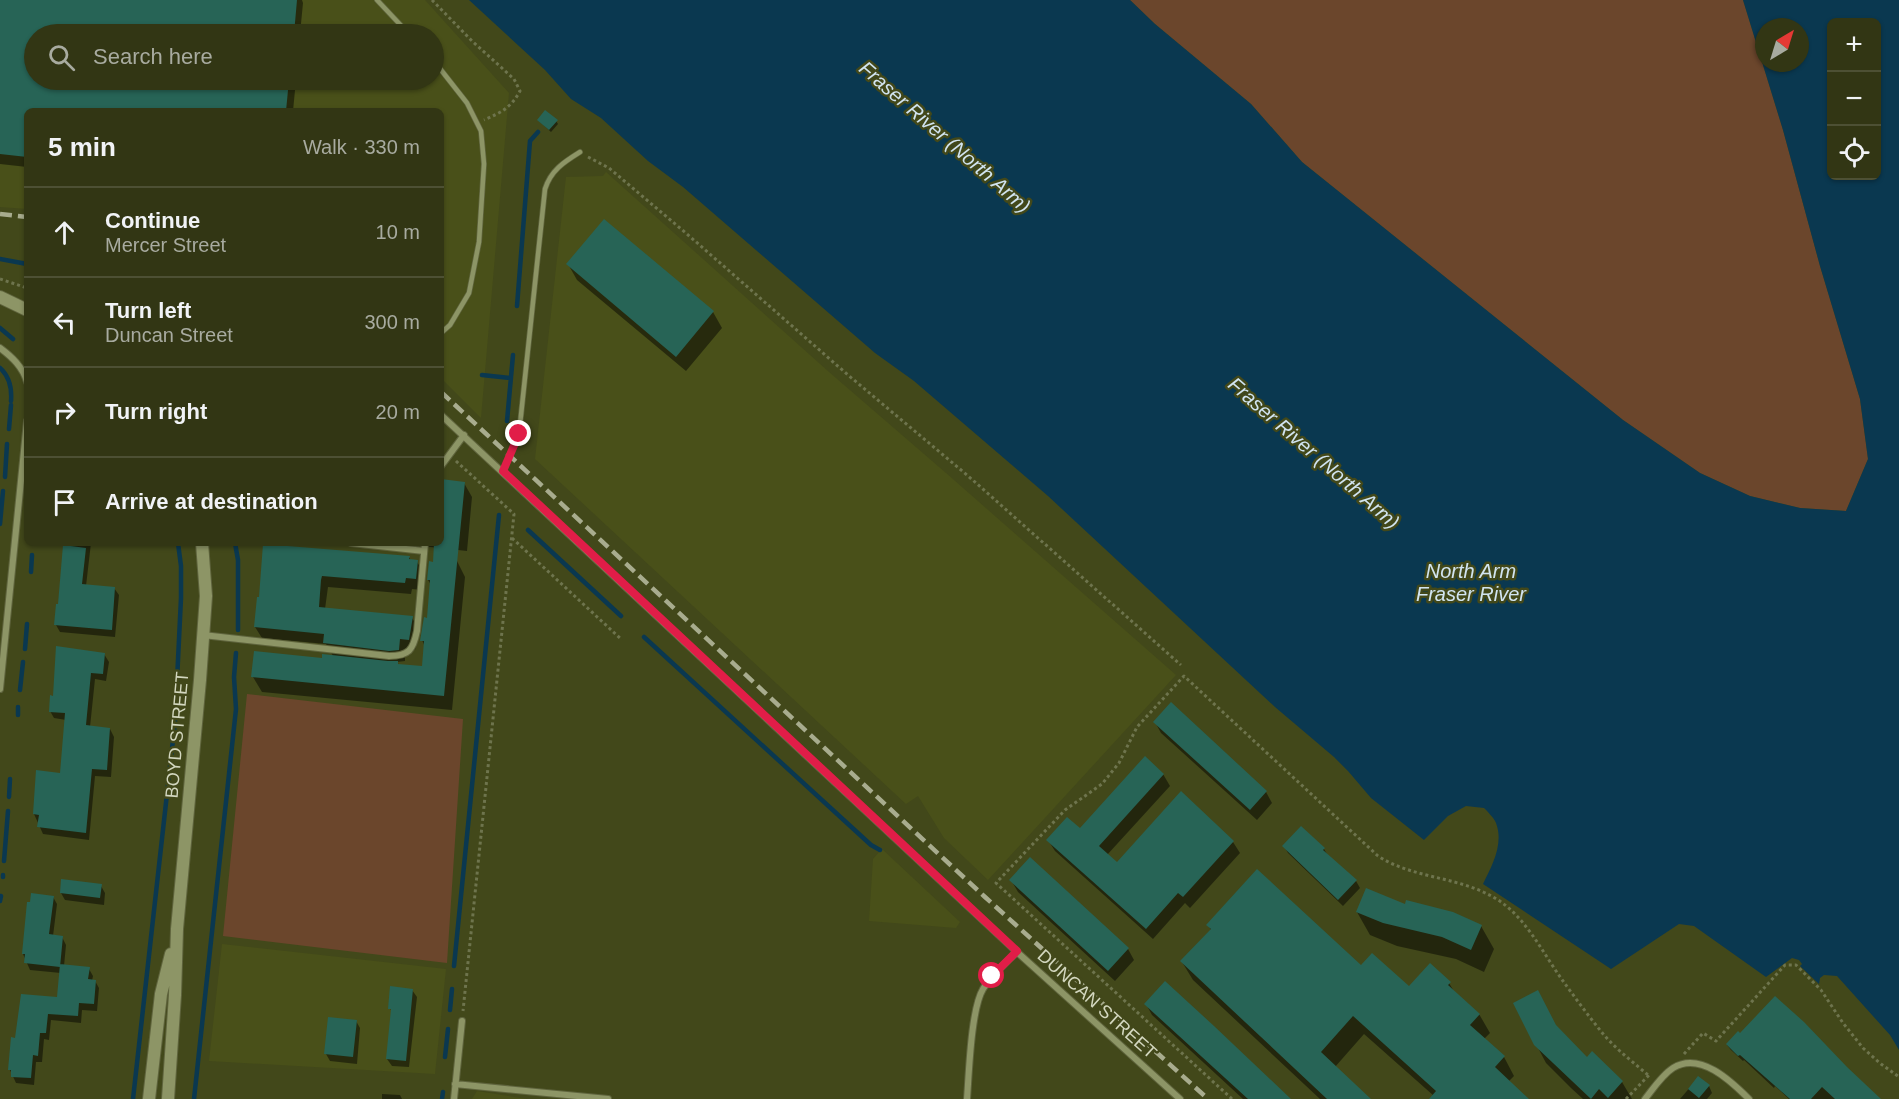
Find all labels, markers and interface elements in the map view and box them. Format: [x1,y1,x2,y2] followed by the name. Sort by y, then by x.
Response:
[1755,18,1809,72] north arrow
[1827,18,1881,180] map controls
[1827,18,1881,72] button: +
[24,24,444,90] search box
[45,41,78,74] icon: search
[93,44,213,69] text: Search here
[855,57,1035,217] water label: Fraser River (North Arm)
[1827,72,1881,126] button: −
[1827,126,1881,180] button: locate
[48,132,116,162] text: 5 min
[303,136,420,158] text: Walk · 330 m
[105,208,200,233] text: Continue
[48,216,81,249] icon: ahead
[376,221,420,243] text: 10 m
[105,234,226,256] text: Mercer Street
[105,298,191,323] text: Turn left
[48,306,81,339] icon: left
[364,311,420,333] text: 300 m
[105,324,233,346] text: Duncan Street
[1224,373,1404,533] water label: Fraser River (North Arm)
[48,396,81,429] icon: right
[105,399,207,424] text: Turn right
[376,401,420,423] text: 20 m
[505,420,531,446] route end
[48,486,81,519] icon: arrive
[105,489,318,514] text: Arrive at destination
[1416,560,1527,605] water label: North Arm Fraser River
[162,671,192,799] street label: BOYD STREET
[1033,945,1161,1063] street label: DUNCAN STREET
[978,962,1004,988] route start

